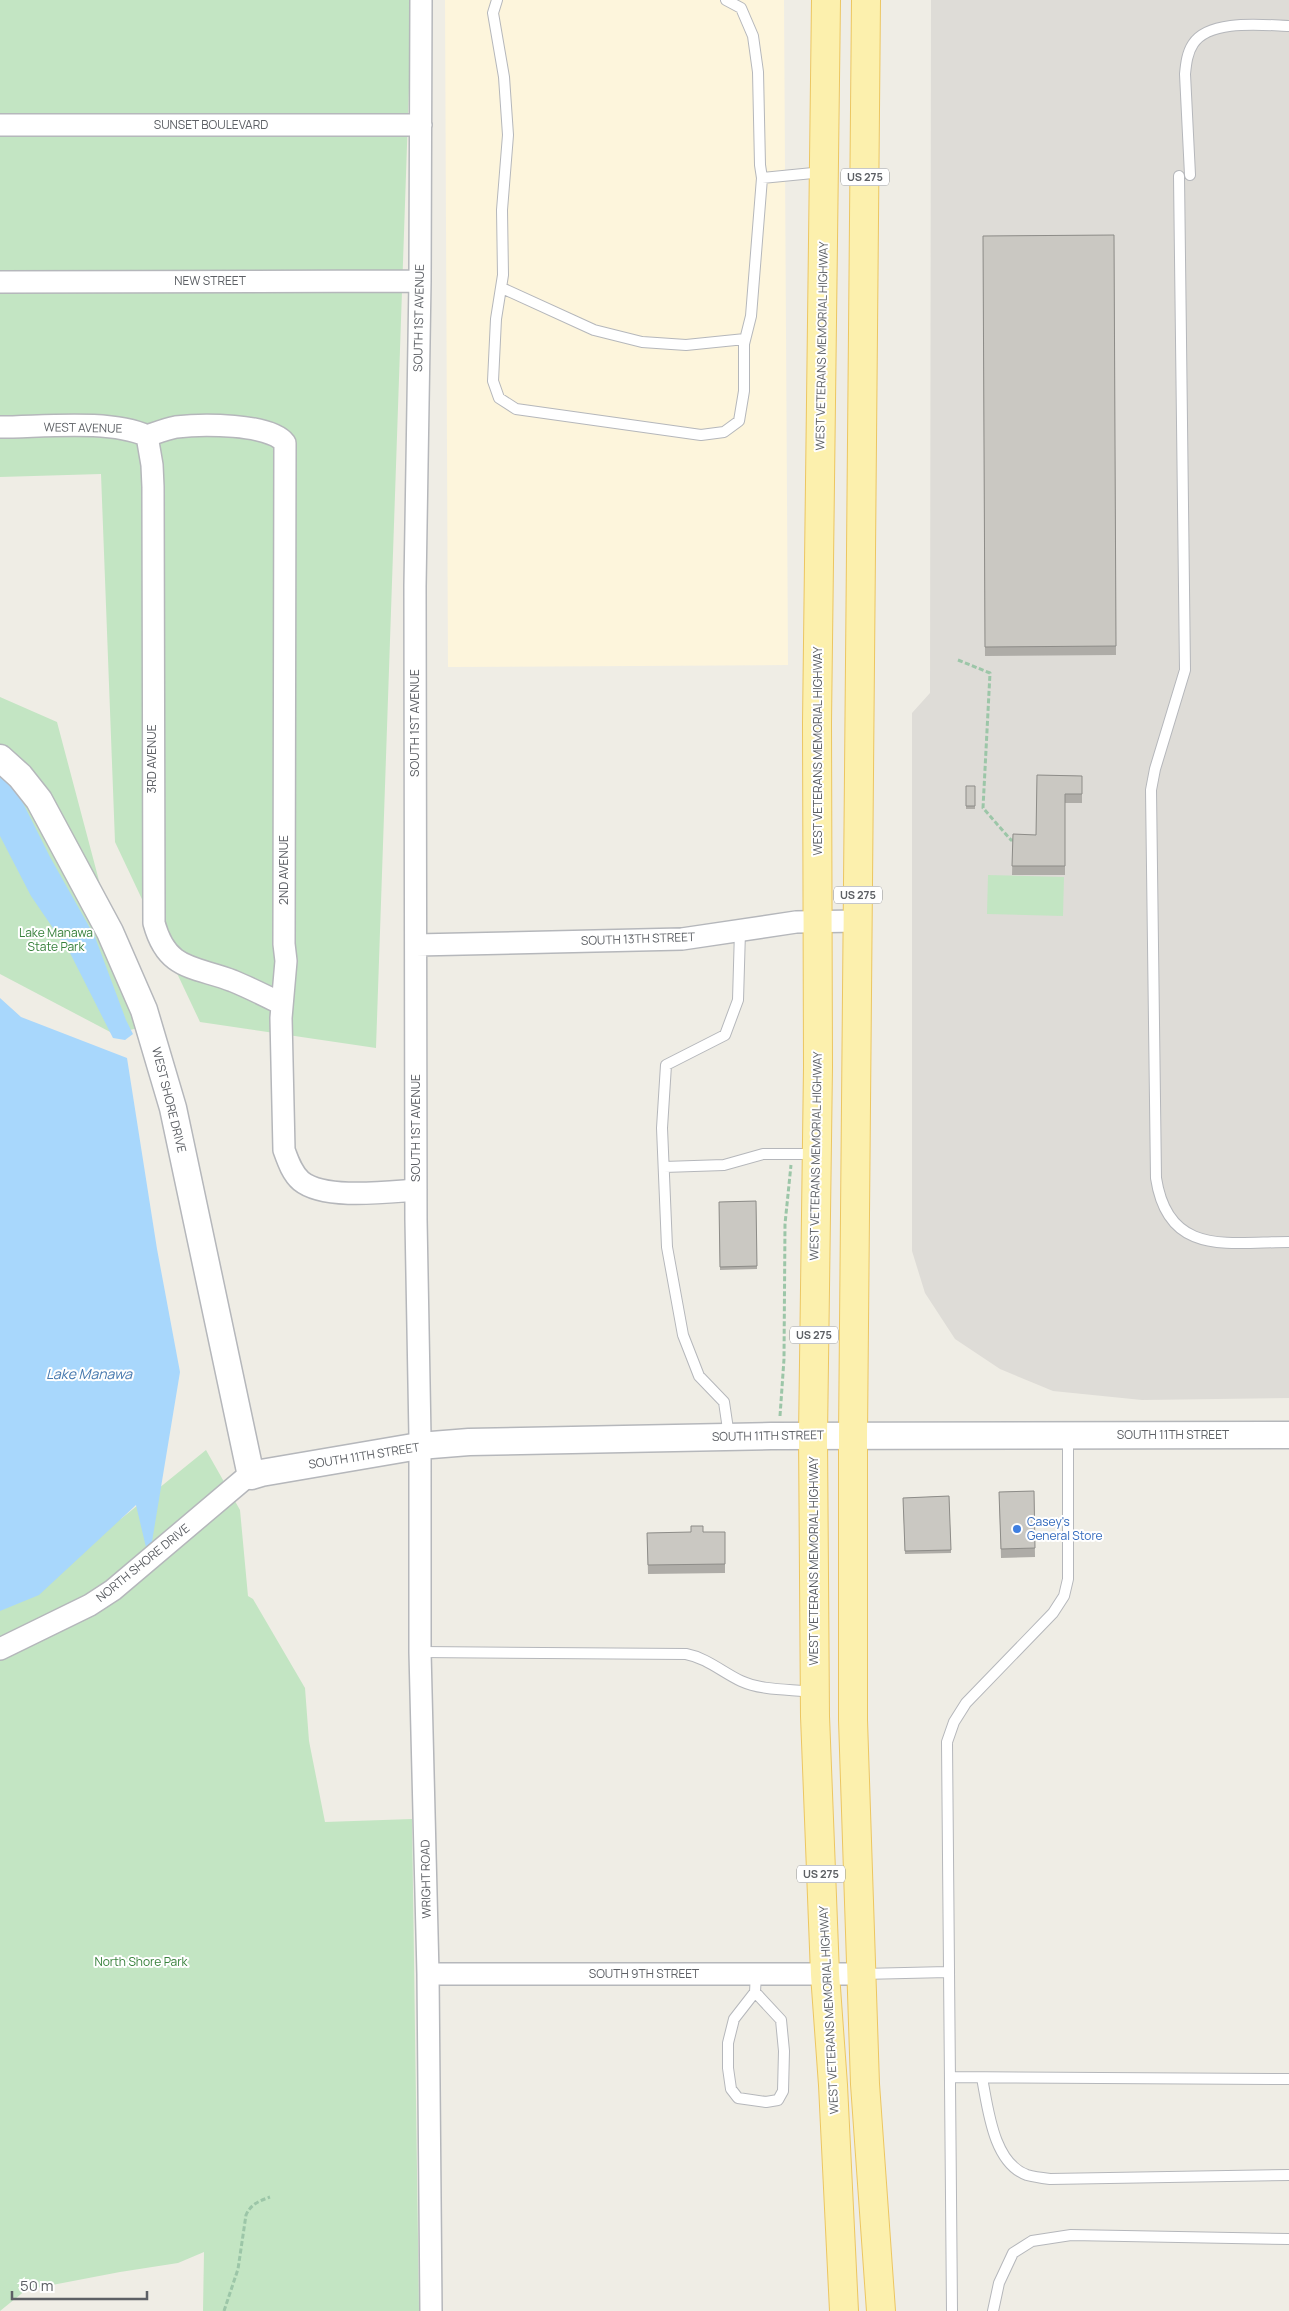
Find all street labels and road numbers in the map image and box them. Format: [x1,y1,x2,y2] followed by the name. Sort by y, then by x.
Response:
[154,116,268,133] street label: SUNSET BOULEVARD
[841,168,889,186] road number: US 275
[811,241,832,451] street label: WEST VETERANS MEMORIAL HIGHWAY
[409,264,428,372] street label: SOUTH 1ST AVENUE
[174,272,247,289] street label: NEW STREET
[44,418,123,437] street label: WEST AVENUE
[809,646,826,855] street label: WEST VETERANS MEMORIAL HIGHWAY
[406,669,423,777] street label: SOUTH 1ST AVENUE
[143,724,160,793] street label: 3RD AVENUE
[275,835,292,905] street label: 2ND AVENUE
[834,886,882,904] road number: US 275
[581,928,696,949] street label: SOUTH 13TH STREET
[148,1045,191,1154] street label: WEST SHORE DRIVE
[805,1051,826,1261] street label: WEST VETERANS MEMORIAL HIGHWAY
[407,1074,424,1182] street label: SOUTH 1ST AVENUE
[790,1326,838,1344] road number: US 275
[712,1426,825,1445] street label: SOUTH 11TH STREET
[1117,1426,1230,1443] street label: SOUTH 11TH STREET
[307,1438,422,1473] street label: SOUTH 11TH STREET
[805,1456,822,1665] street label: WEST VETERANS MEMORIAL HIGHWAY
[92,1519,193,1606] street label: NORTH SHORE DRIVE
[416,1839,435,1919] street label: WRIGHT ROAD
[797,1866,845,1882] road number: US 275
[815,1905,842,2115] street label: WEST VETERANS MEMORIAL HIGHWAY
[589,1965,700,1982] street label: SOUTH 9TH STREET

